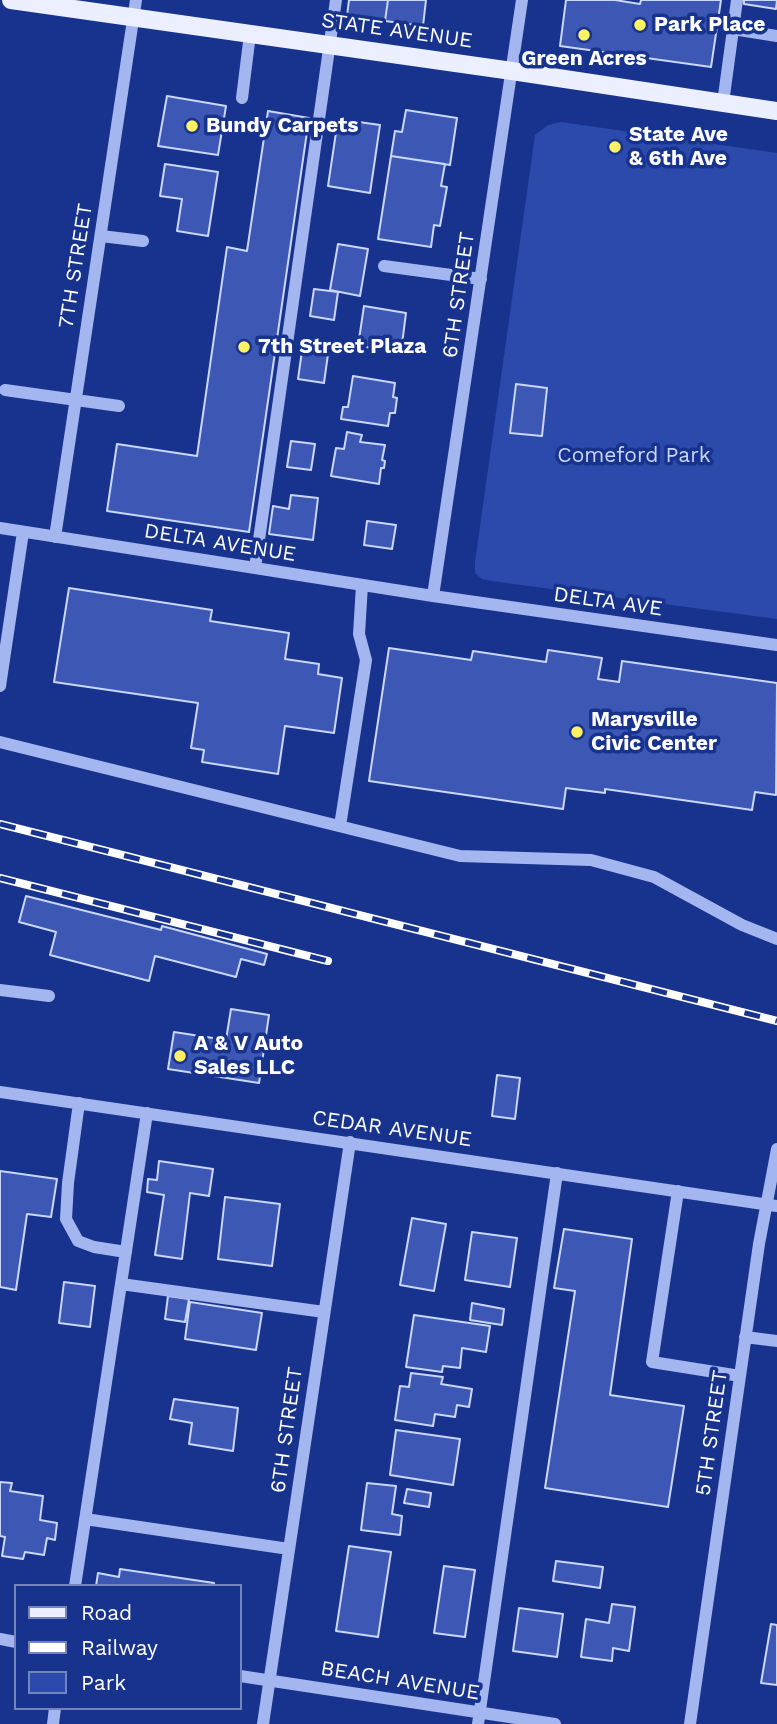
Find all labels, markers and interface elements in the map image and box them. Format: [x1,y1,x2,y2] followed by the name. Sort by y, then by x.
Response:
[320,8,474,54] street label: STATE AVENUE
[654,12,765,38] place label: Park Place
[632,17,648,33] marker: Park Place
[576,27,592,43] marker: Green Acres
[521,46,647,72] place label: Green Acres
[206,113,358,139] place label: Bundy Carpets
[184,118,200,134] marker: Bundy Carpets
[629,122,728,172] place label: State Ave & 6th Ave
[607,139,623,155] marker: State Ave & 6th Ave
[54,202,98,330] street label: 7TH STREET
[438,230,480,360] street label: 6TH STREET
[258,334,426,360] place label: 7th Street Plaza
[236,339,252,355] marker: 7th Street Plaza
[557,443,711,469] park label: Comeford Park
[142,519,298,567] street label: DELTA AVENUE
[552,582,664,622] street label: DELTA AVE
[591,707,717,757] place label: Marysville Civic Center
[569,724,585,740] marker: Marysville Civic Center
[194,1031,303,1081] place label: A & V Auto Sales LLC
[172,1048,188,1064] marker: A & V Auto Sales LLC
[311,1105,473,1153] street label: CEDAR AVENUE
[266,1365,308,1495] street label: 6TH STREET
[691,1369,733,1497] street label: 5TH STREET
[14,1584,242,1710] legend
[81,1600,132,1625] text: Road
[81,1635,158,1660] text: Railway
[319,1656,481,1706] street label: BEACH AVENUE
[81,1670,126,1695] text: Park

